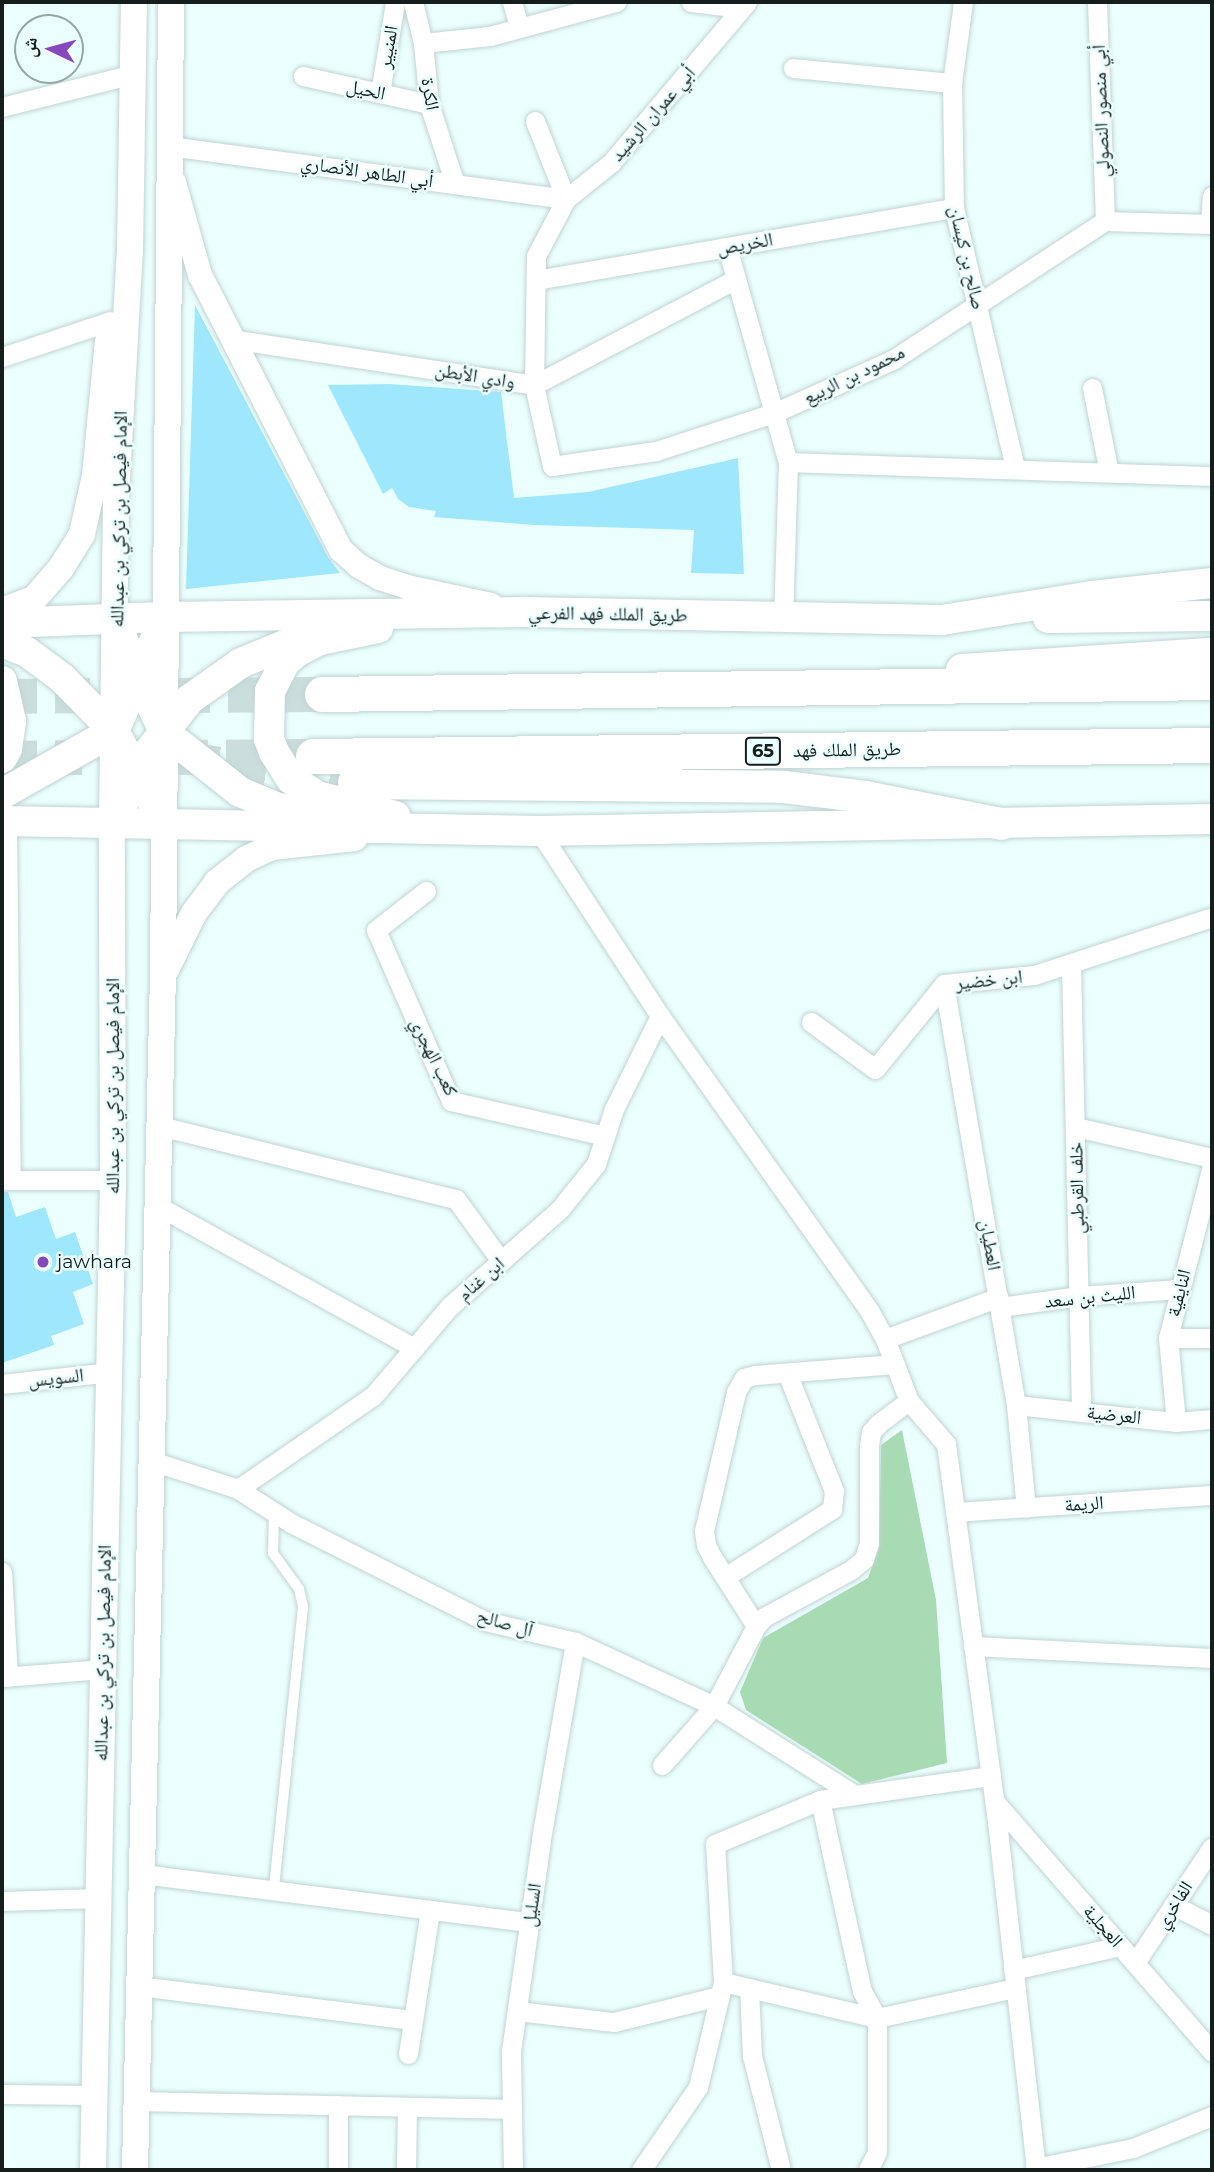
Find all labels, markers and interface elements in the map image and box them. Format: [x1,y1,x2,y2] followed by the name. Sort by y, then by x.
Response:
[14,14,84,84] north arrow
[373,24,403,70] street label: المنيير
[17,36,42,58] text: ش
[1087,44,1115,178] street label: أبي منصور النصولي
[606,62,700,166] street label: أبي عمران الرشيد
[344,75,388,105] street label: الحيل
[416,76,444,112] street label: الكرة
[299,151,435,193] street label: أبي الطاهر الأنصاري
[944,204,990,312] street label: صالح بن كيسان
[715,228,775,260] street label: الخريص
[800,341,908,409] street label: محمود بن الربيع
[433,358,517,394] street label: وادي الأبطن
[106,411,132,627] street label: الإمام فيصل بن تركي بن عبدالله
[528,601,688,627] street label: طريق الملك فهد الفرعي
[744,736,782,766] road number: 65
[793,738,901,762] street label: طريق الملك فهد
[954,965,1024,995] street label: ابن خضير
[102,978,124,1194] street label: الإمام فيصل بن تركي بن عبدالله
[405,1014,463,1100] street label: كعب الهجري
[1065,1142,1089,1234] street label: خلف القرطبي
[974,1218,1006,1272] street label: العطيان
[57,1251,132,1273] place label: jawhara
[453,1252,509,1306] street label: ابن غنام
[35,1254,51,1270] marker: jawhara
[1162,1267,1196,1319] street label: النايفية
[1043,1281,1137,1313] street label: الليث بن سعد
[27,1364,85,1392] street label: السويس
[1086,1401,1142,1429] street label: العرضية
[1064,1491,1104,1517] street label: الريمة
[90,1545,116,1761] street label: الإمام فيصل بن تركي بن عبدالله
[474,1604,536,1642] street label: آل صالح
[1150,1877,1198,1933] street label: الفاخري
[518,1882,546,1928] street label: السليل
[1078,1900,1128,1952] street label: العجلية

